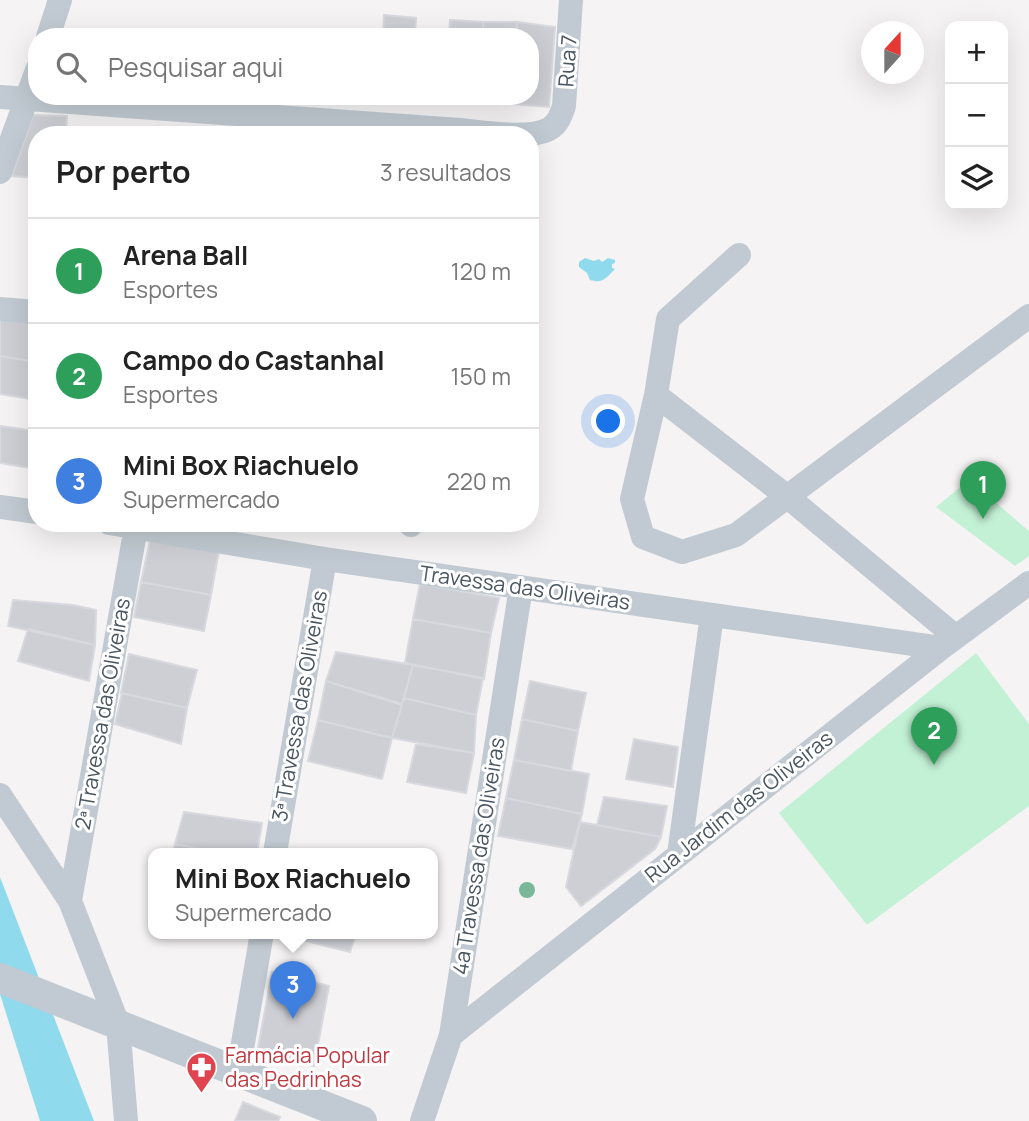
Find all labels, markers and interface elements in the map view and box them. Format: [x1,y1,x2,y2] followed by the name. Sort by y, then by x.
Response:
[861,21,924,84] north arrow
[945,21,1008,210] map controls
[945,21,1008,84] button: +
[28,28,539,105] search box
[551,34,583,88] street label: Rua 7
[52,48,90,86] icon: search
[108,49,283,85] text: Pesquisar aqui
[945,84,1008,147] button: −
[945,147,1008,210] button: layers
[56,151,191,192] text: Por perto
[380,156,511,188] text: 3 resultados
[123,237,248,273] text: Arena Ball
[74,255,84,287] text: 1
[451,255,511,287] text: 120 m
[123,273,218,305] text: Esportes
[123,342,384,378] text: Campo do Castanhal
[72,360,86,392] text: 2
[451,360,511,392] text: 150 m
[123,378,218,410] text: Esportes
[591,404,625,438] your location
[123,447,359,483] text: Mini Box Riachuelo
[960,461,1006,519] pin: 1
[72,465,86,497] text: 3
[447,465,511,497] text: 220 m
[123,483,280,515] text: Supermercado
[418,558,632,616] street label: Travessa das Oliveiras
[265,588,333,824] street label: 3ª Travessa das Oliveiras
[68,596,136,832] street label: 2ª Travessa das Oliveiras
[911,707,957,765] pin: 2
[639,724,838,888] street label: Rua Jardim das Oliveiras
[445,735,511,977] street label: 4a Travessa das Oliveiras
[148,848,438,939] popup
[175,860,411,896] text: Mini Box Riachuelo
[175,896,332,928] text: Supermercado
[270,961,316,1019] pin: 3
[225,1041,390,1093] place label: Farmácia Popular das Pedrinhas
[185,1051,219,1095] pharmacy icon: Farmácia Popular das Pedrinhas

